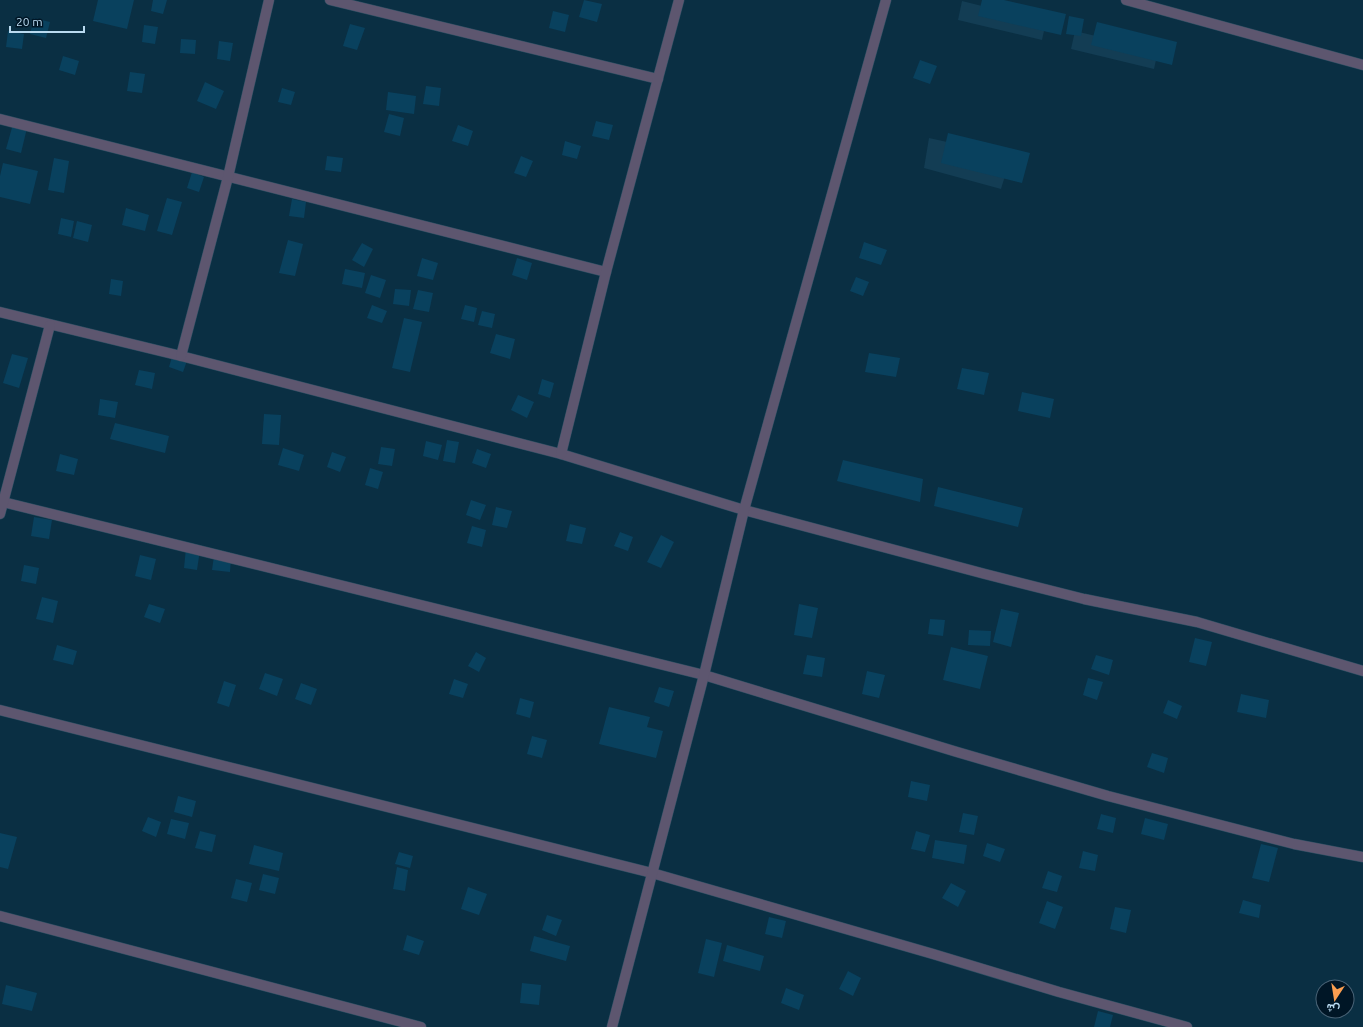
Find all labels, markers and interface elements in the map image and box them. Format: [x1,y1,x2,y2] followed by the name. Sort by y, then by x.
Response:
[10,8,84,34] scale bar
[16,15,43,28] text: 20 m
[1315,979,1355,1019] north arrow
[1325,1001,1341,1016] text: ش

